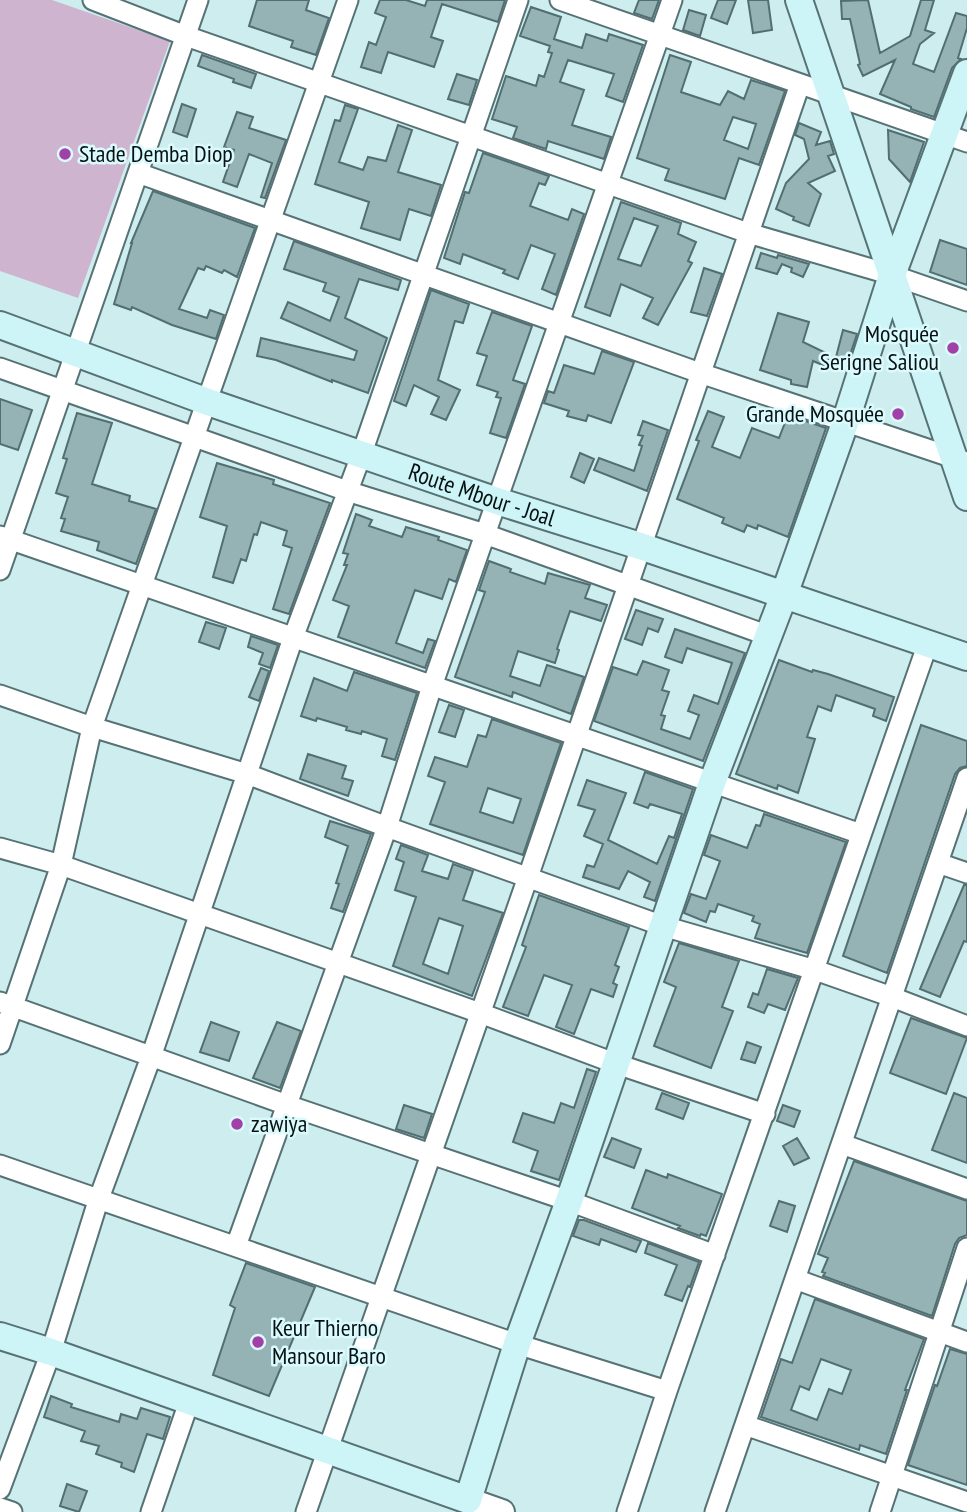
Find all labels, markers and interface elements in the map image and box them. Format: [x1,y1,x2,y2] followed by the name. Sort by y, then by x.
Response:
[79,138,233,169] place label: Stade Demba Diop
[57,146,73,162] marker: Stade Demba Diop
[820,318,939,377] place label: Mosquée Serigne Saliou
[945,340,961,356] marker: Mosquée Serigne Saliou
[746,398,884,429] place label: Grande Mosquée
[890,406,906,422] marker: Grande Mosquée
[405,456,559,533] street label: Route Mbour - Joal
[251,1108,307,1139] place label: zawiya
[229,1116,245,1132] marker: zawiya
[272,1312,386,1371] place label: Keur Thierno Mansour Baro
[250,1334,266,1350] marker: Keur Thierno Mansour Baro

